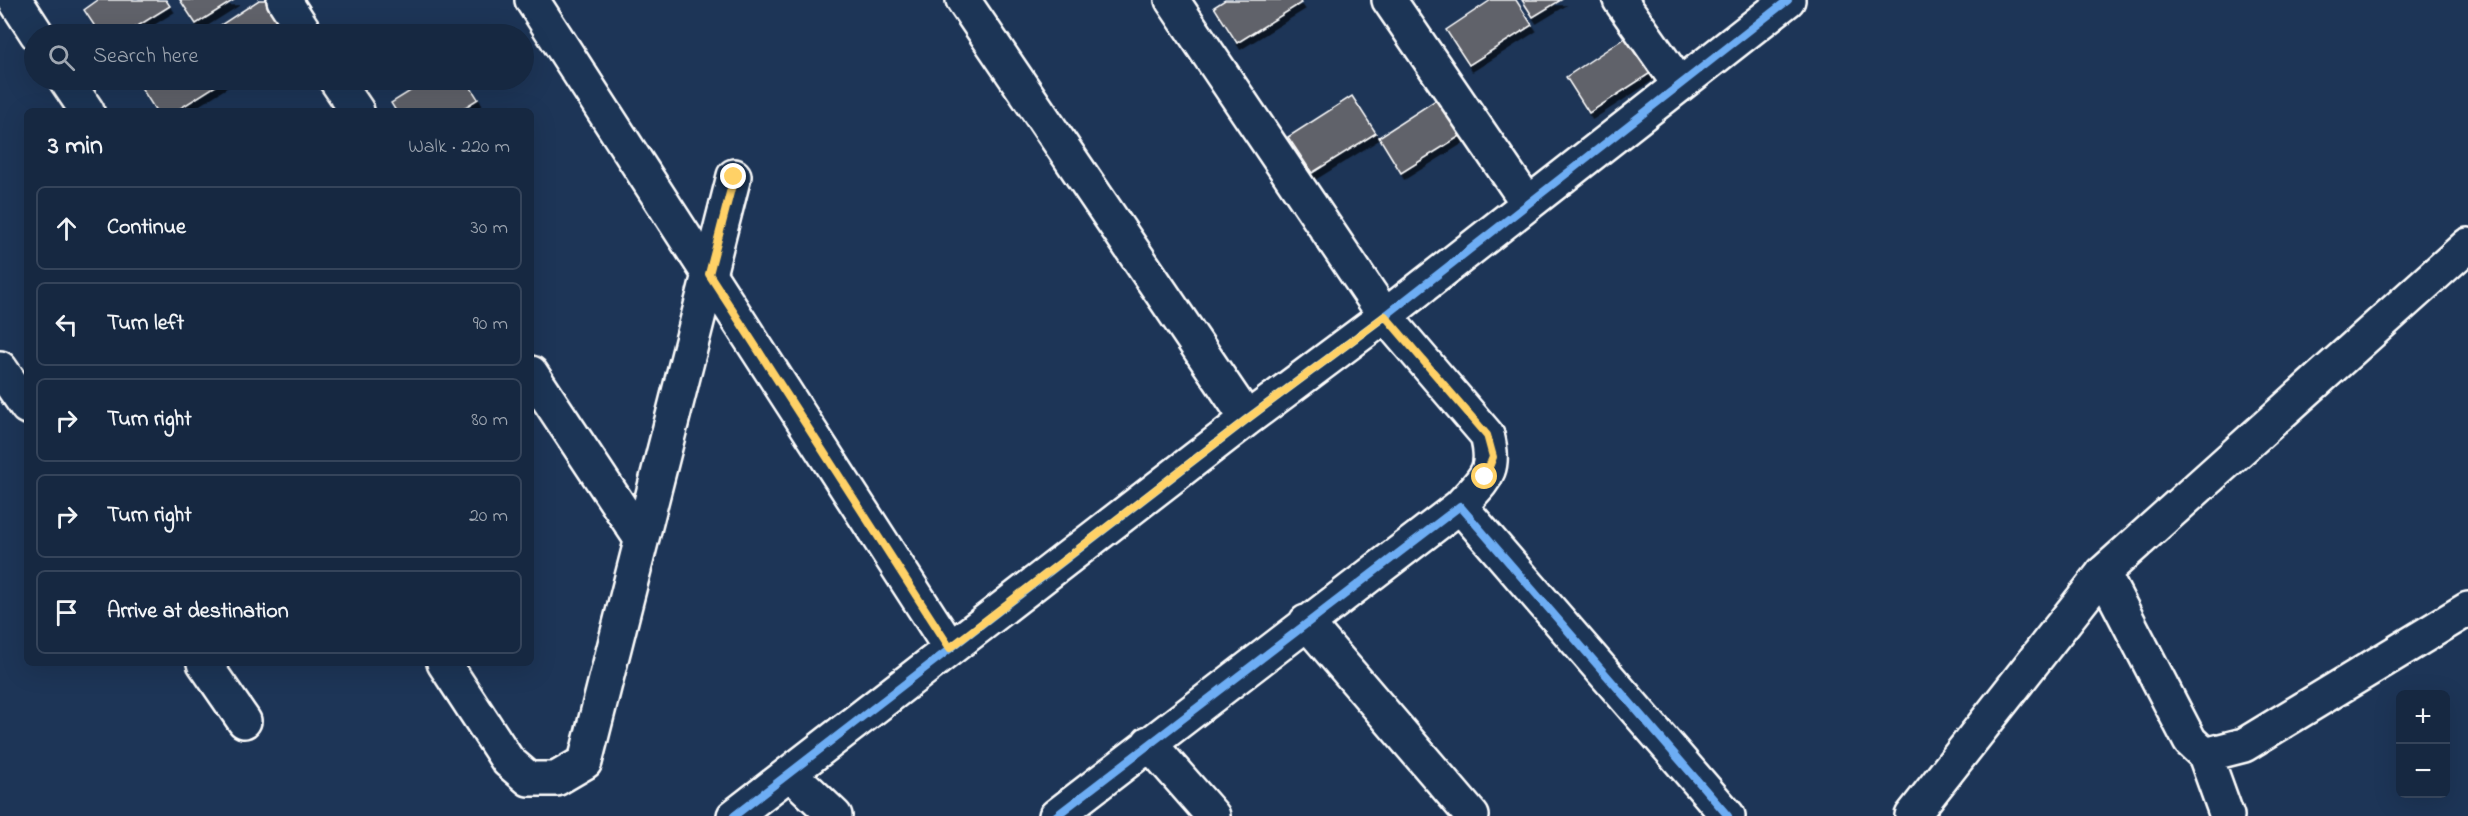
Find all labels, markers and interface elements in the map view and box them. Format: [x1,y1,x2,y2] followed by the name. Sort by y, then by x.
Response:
[24,24,534,90] search box
[45,41,78,74] icon: search
[93,41,198,73] text: Search here
[48,128,103,166] text: 3 min
[408,133,510,162] text: Walk · 220 m
[720,163,746,189] route end
[50,212,83,245] icon: ahead
[107,212,186,244] text: Continue
[471,214,508,243] text: 30 m
[50,308,83,341] icon: left
[107,308,184,340] text: Turn left
[473,310,508,339] text: 90 m
[50,404,83,437] icon: right
[107,404,192,436] text: Turn right
[471,406,508,435] text: 80 m
[1471,463,1497,489] route start
[50,500,83,533] icon: right
[107,500,192,532] text: Turn right
[469,502,508,531] text: 20 m
[50,596,83,629] icon: arrive
[107,596,289,628] text: Arrive at destination
[2396,690,2450,798] map controls
[2396,690,2450,744] button: +
[2396,744,2450,798] button: −

